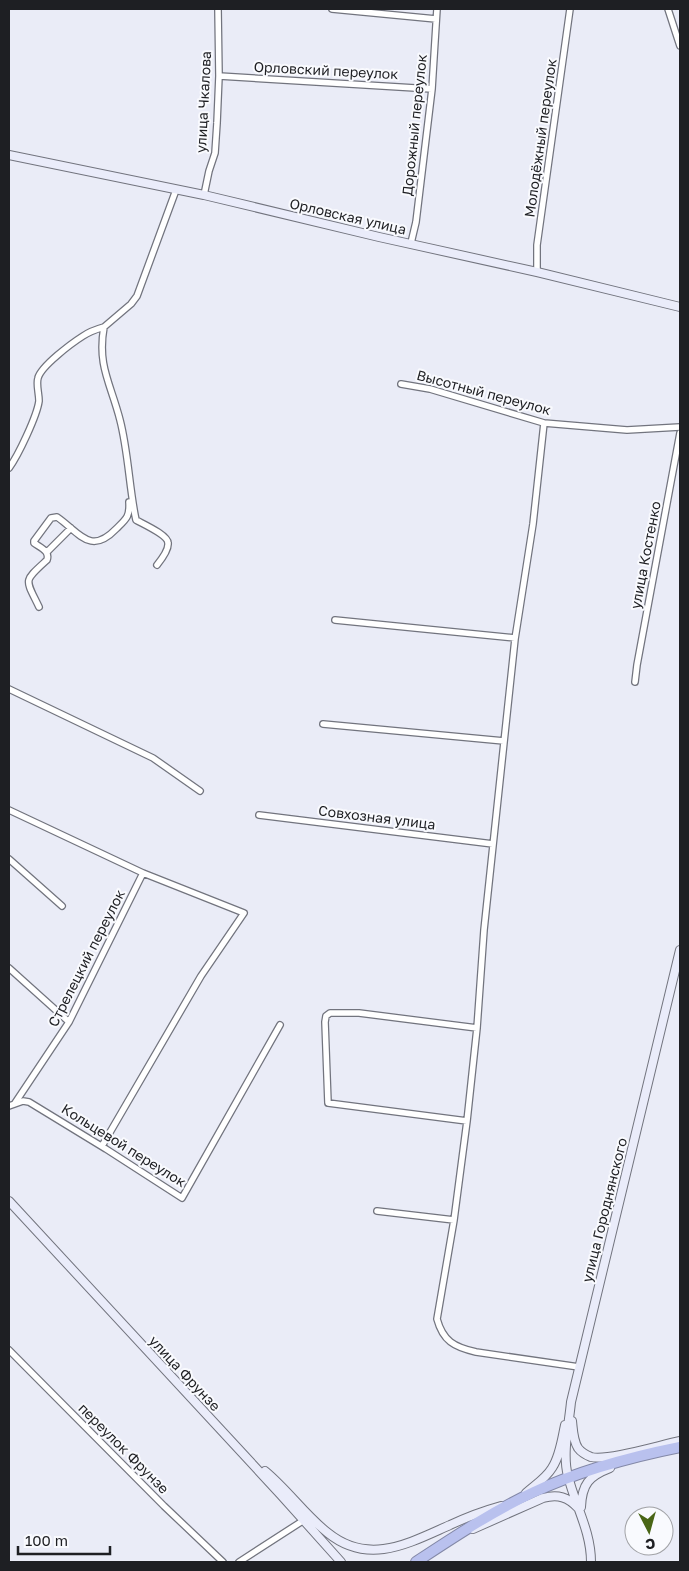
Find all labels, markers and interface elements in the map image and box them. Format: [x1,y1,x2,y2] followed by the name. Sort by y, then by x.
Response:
[192,51,214,153] street label: улица Чкалова
[398,53,430,197] street label: Дорожный переулок
[520,57,560,219] street label: Молодёжный переулок
[253,58,399,82] street label: Орловский переулок
[288,194,408,238] street label: Орловская улица
[415,366,553,418] street label: Высотный переулок
[626,500,664,610] street label: улица Костенко
[317,801,437,833] street label: Совхозная улица
[44,887,128,1029] street label: Стрелецкий переулок
[59,1100,189,1190] street label: Кольцевой переулок
[578,1136,630,1284] street label: улица Городнянского
[146,1332,224,1414] street label: улица Фрунзе
[75,1399,173,1497] street label: переулок Фрунзе
[624,1506,674,1556] north arrow
[18,1524,110,1556] scale bar
[25,1531,68,1549] text: 100 m
[645,1535,656,1553] text: С

